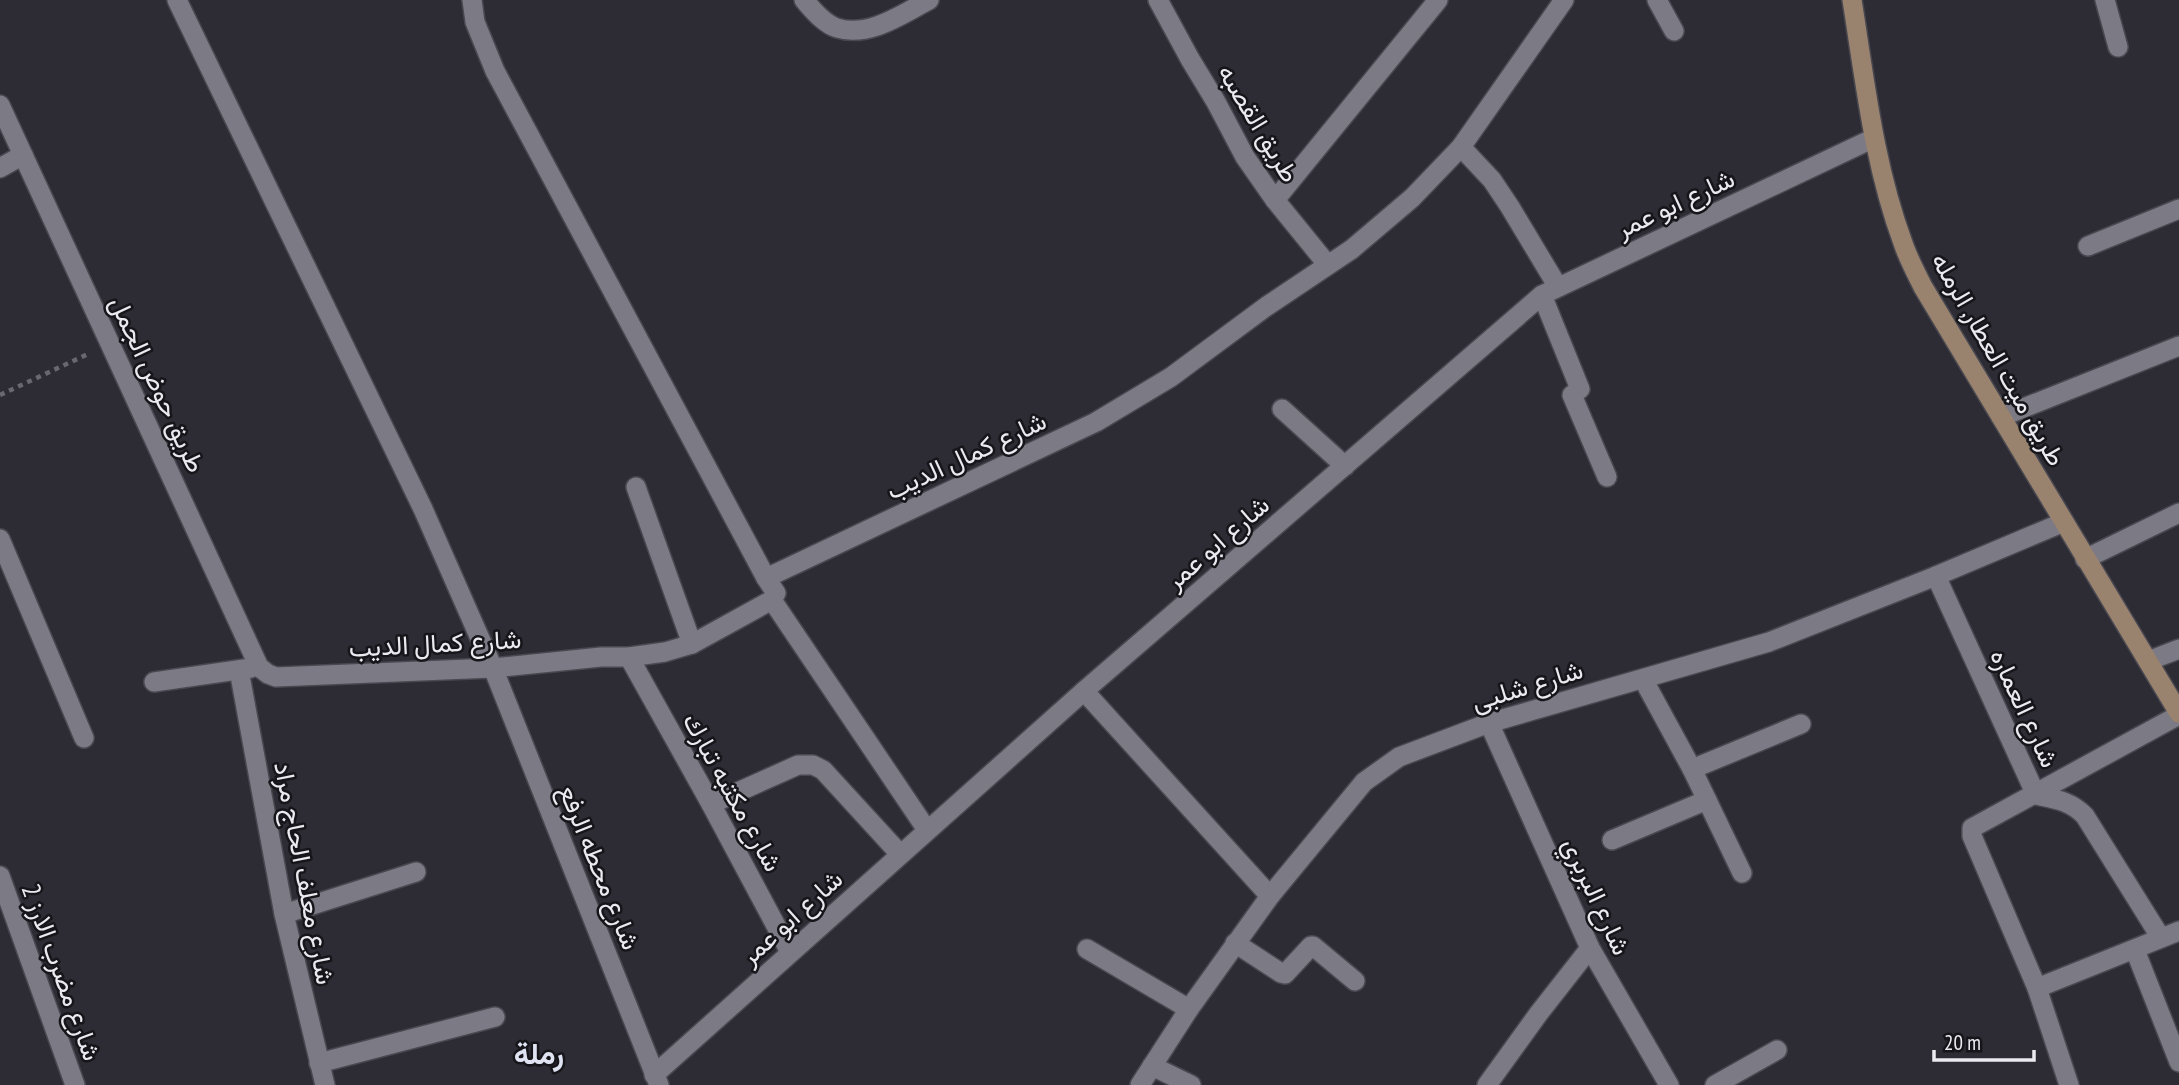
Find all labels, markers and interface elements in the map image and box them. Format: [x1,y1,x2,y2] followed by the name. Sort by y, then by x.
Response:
[1211,58,1307,188] street label: طريق القصبه
[1610,161,1740,247] street label: شارع ابو عمر
[1924,246,2074,472] street label: طريق ميت العطار, الرمله
[103,290,213,478] street label: طريق حوض الجمل
[881,404,1052,508] street label: شارع كمال الديب
[1157,488,1277,598] street label: شارع ابو عمر
[348,622,522,666] street label: شارع كمال الديب
[1981,644,2067,773] street label: شارع العماره
[1467,652,1587,719] street label: شارع شلبى
[674,707,790,878] street label: شارع مكتبه تبارك
[265,759,343,987] street label: شارع معلف الحاج مراد
[550,780,648,955] street label: شارع محطه الرفع
[1551,832,1639,962] street label: شارع البربري
[732,862,851,974] street label: شارع ابو عمر
[13,879,109,1066] street label: شارع مضرب الارز 2
[1934,1018,2034,1062] scale bar
[1944,1029,1981,1056] text: 20 m
[514,1033,564,1072] district label: رملة

